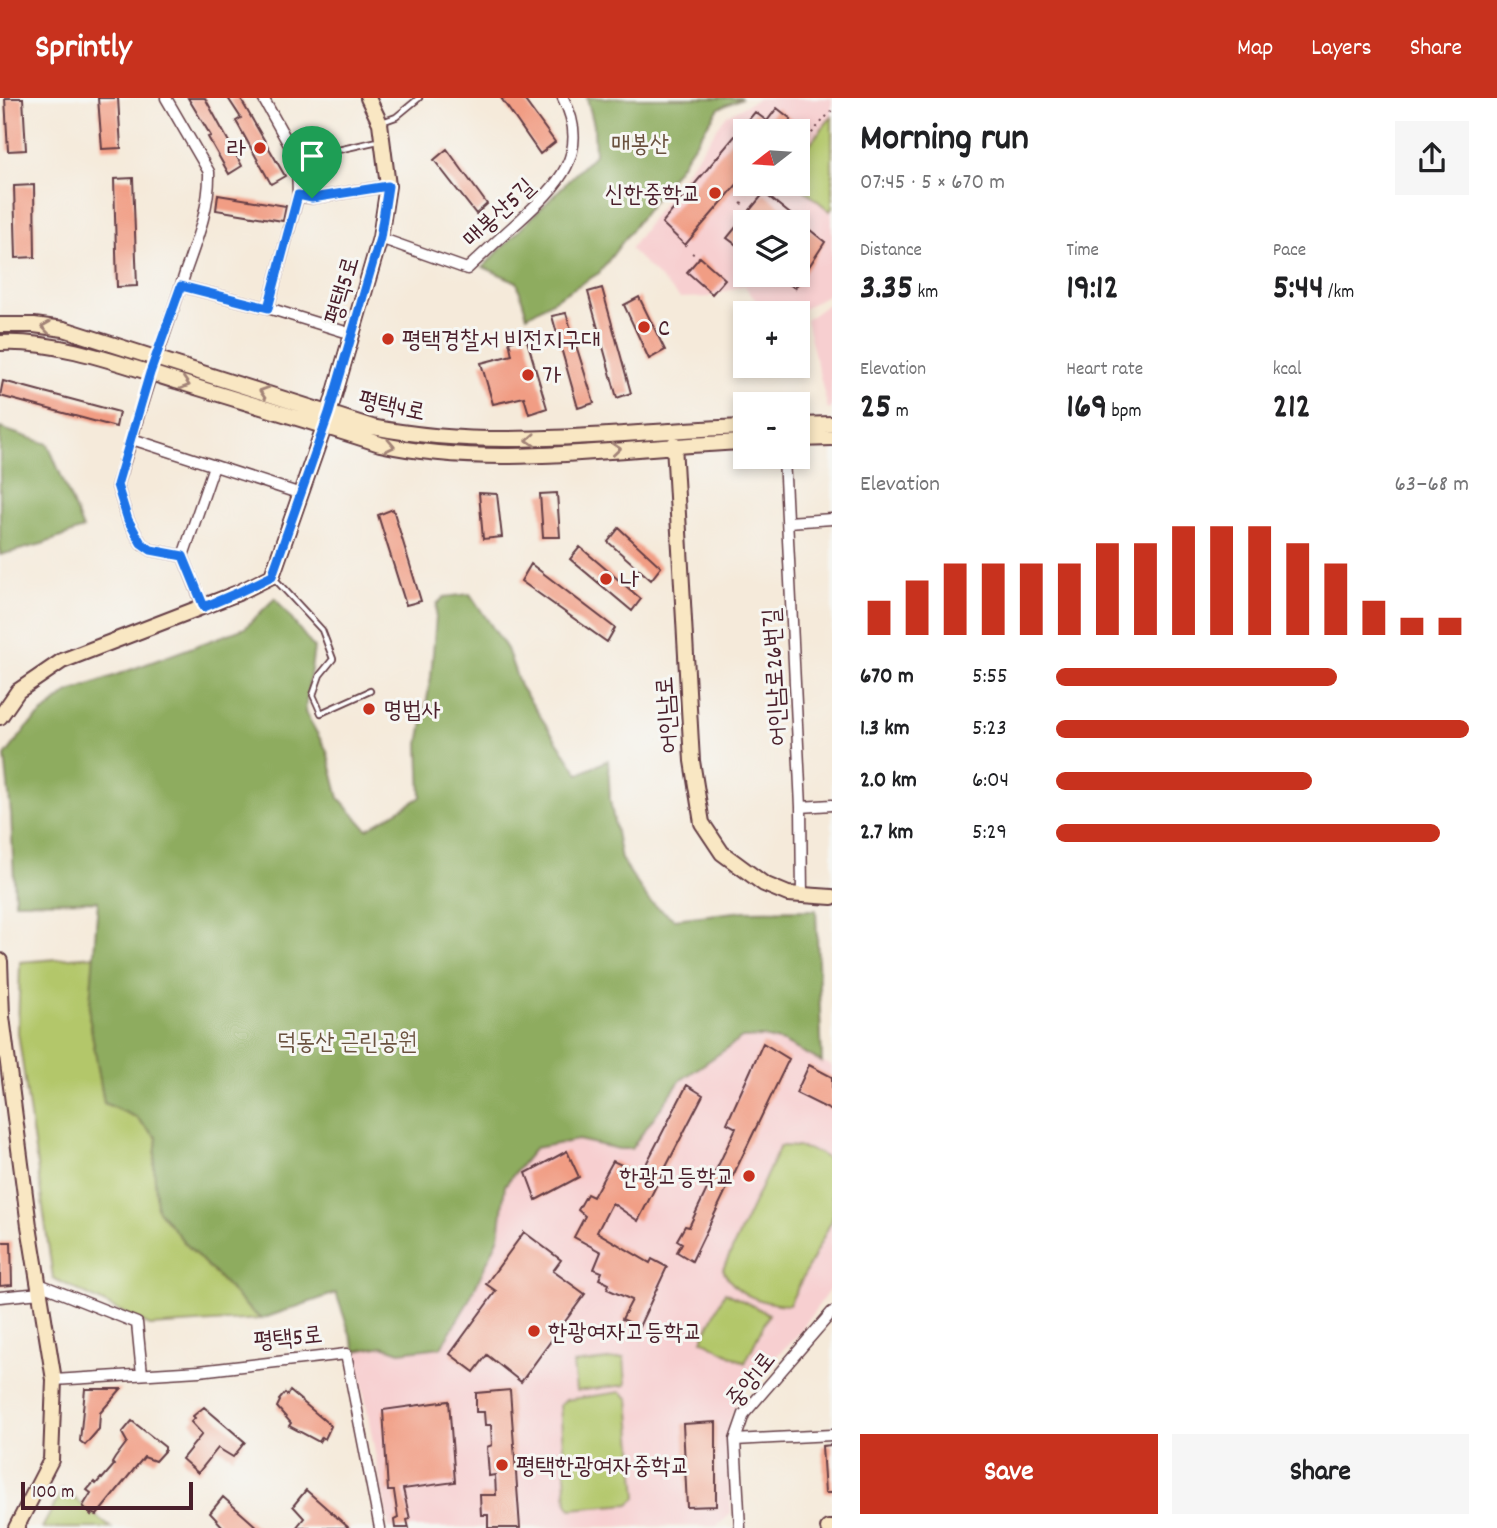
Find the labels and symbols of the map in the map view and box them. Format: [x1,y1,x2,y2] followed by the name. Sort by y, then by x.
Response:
[733,119,810,196] north arrow
[282,126,342,198] pin
[611,129,669,163] park label: 매봉산
[227,134,246,168] place label: 라
[252,140,268,156] marker: 라
[456,172,544,257] street label: 매봉산5길
[604,179,701,213] place label: 신한중학교
[707,185,723,201] marker: 신한중학교
[318,253,370,329] street label: 평택5로
[658,313,670,347] place label: C
[636,319,652,335] marker: C
[40,320,52,335] one-way arrow
[402,325,601,359] place label: 평택경찰서 비전지구대
[380,331,396,347] marker: 평택경찰서 비전지구대
[542,361,561,395] place label: 가
[520,367,536,383] marker: 가
[179,375,191,390] one-way arrow
[355,384,428,432] street label: 평택4로
[258,386,270,401] one-way arrow
[525,432,536,447] one-way arrow
[384,438,396,452] one-way arrow
[611,442,622,457] one-way arrow
[620,565,639,599] place label: 나
[598,571,614,587] marker: 나
[756,607,798,747] street label: 어인남로26번길
[649,675,689,755] street label: 어인남로
[383,695,441,729] place label: 명법사
[361,701,377,717] marker: 명법사
[277,1027,417,1061] park label: 덕동산 근린공원
[619,1162,735,1196] place label: 한광고등학교
[741,1168,757,1184] marker: 한광고등학교
[548,1317,703,1351] place label: 한광여자고등학교
[252,1319,324,1360] street label: 평택5로
[526,1323,542,1339] marker: 한광여자고등학교
[720,1345,785,1416] street label: 중앙1로
[516,1451,690,1485] place label: 평택한광여자중학교
[494,1457,510,1473] marker: 평택한광여자중학교
[21,1479,192,1511] scale bar

